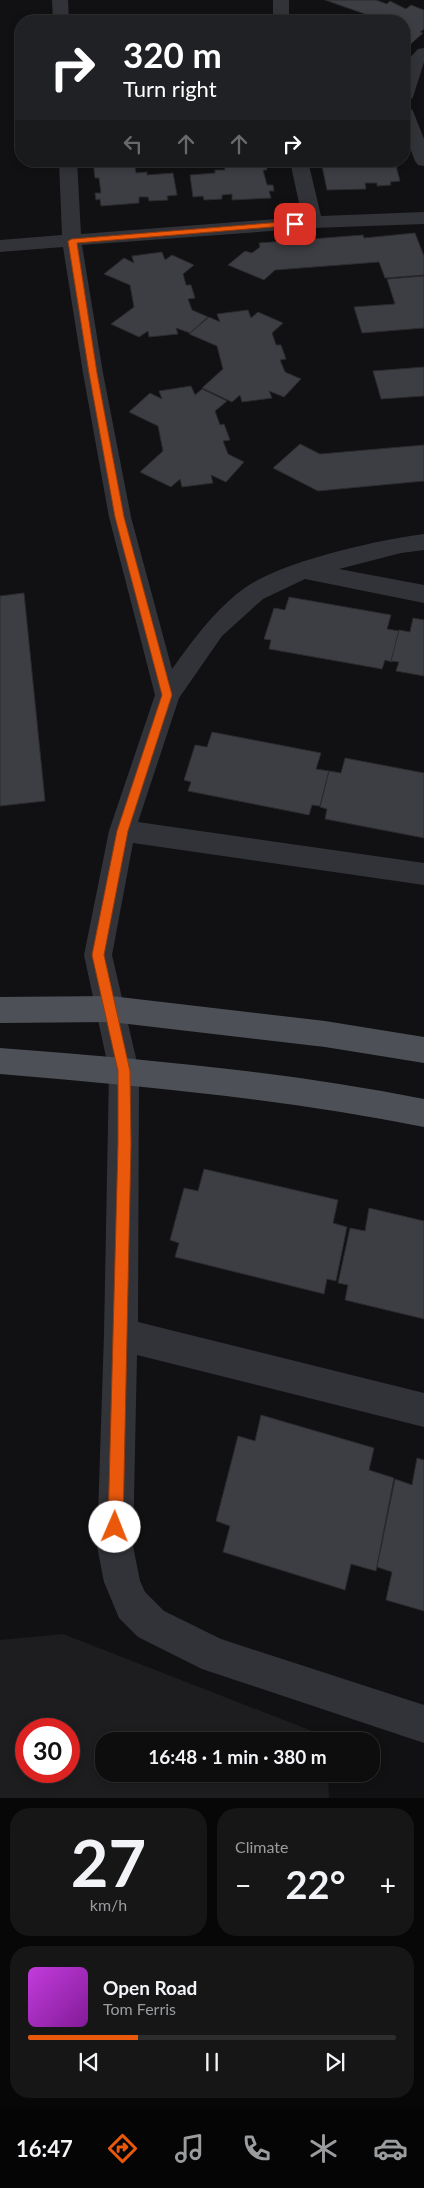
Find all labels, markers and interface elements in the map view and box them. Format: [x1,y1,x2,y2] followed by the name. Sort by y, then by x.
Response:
[123,33,222,75] text: 320 m
[40,35,105,100] icon: right
[123,75,217,102] text: Turn right
[119,130,147,158] icon: left
[172,130,200,158] icon: ahead
[225,130,253,158] icon: ahead
[278,130,306,158] icon: right
[274,203,316,245] pin
[281,210,309,238] icon: arrive
[88,1500,140,1552] position arrow
[15,1718,80,1783] speed limit sign: 30
[148,1745,327,1768] text: 16:48 · 1 min · 380 m
[71,1823,146,1901] text: 27
[235,1837,288,1856] text: Climate
[286,1861,345,1907] text: 22°
[235,1868,251,1902] text: −
[380,1868,396,1902] text: +
[90,1895,127,1914] text: km/h
[103,1976,197,1999] text: Open Road
[103,1999,176,2018] text: Tom Ferris
[75,2048,103,2076] icon: previous
[198,2048,226,2076] icon: pause
[321,2048,349,2076] icon: next
[105,2131,140,2166] icon: directions
[172,2131,207,2166] icon: music
[239,2131,274,2166] icon: phone
[306,2131,341,2166] icon: climate
[373,2131,408,2166] icon: car
[16,2135,73,2162] text: 16:47

